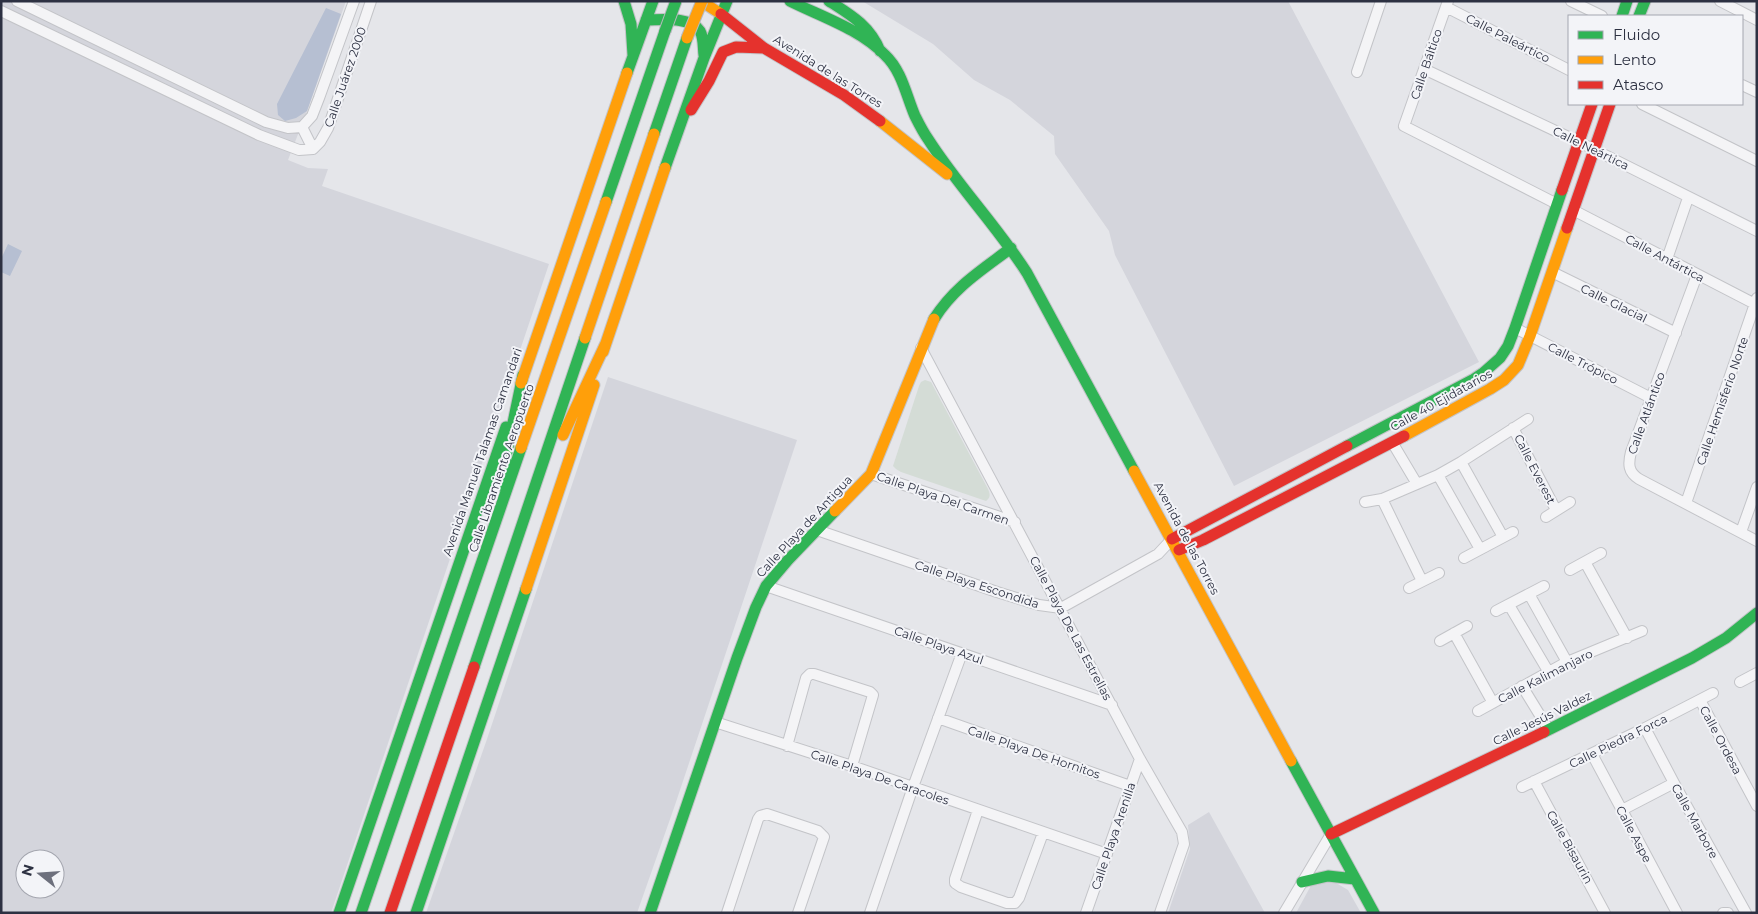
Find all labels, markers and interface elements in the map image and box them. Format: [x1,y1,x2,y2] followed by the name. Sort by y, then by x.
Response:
[1463,10,1553,66] street label: Calle Paleártico
[1568,15,1743,105] legend
[321,25,369,129] street label: Calle Juárez 2000
[1613,25,1660,44] text: Fluido
[1407,27,1445,101] street label: Calle Báltico
[771,31,885,111] street label: Avenida de las Torres
[1613,50,1656,69] text: Lento
[1613,75,1663,94] text: Atasco
[1550,123,1632,173] street label: Calle Neártica
[1623,231,1707,285] street label: Calle Antártica
[1578,280,1650,326] street label: Calle Glacial
[1693,335,1751,467] street label: Calle Hemisferio Norte
[1545,339,1621,387] street label: Calle Trópico
[439,346,525,558] street label: Avenida Manuel Talamas Camandari
[1387,366,1495,434] street label: Calle 40 Ejidatarios
[1624,370,1668,456] street label: Calle Atlántico
[465,382,537,554] street label: Calle Libramiento Aeropuerto
[1511,432,1559,507] street label: Calle Everest
[875,468,1011,528] street label: Calle Playa Del Carmen
[753,472,855,580] street label: Calle Playa de Antigua
[1151,479,1223,597] street label: Avenida de las Torres
[1027,553,1115,703] street label: Calle Playa De Las Estrellas
[913,557,1041,611] street label: Calle Playa Escondida
[892,623,986,667] street label: Calle Playa Azul
[1495,646,1595,706] street label: Calle Kalimanjaro
[1490,688,1594,748] street label: Calle Jesús Valdez
[1697,703,1745,777] street label: Calle Ordesa
[1566,711,1670,771] street label: Calle Piedra Forca
[966,722,1102,782] street label: Calle Playa De Hornitos
[809,746,951,808] street label: Calle Playa De Caracoles
[1088,780,1138,892] street label: Calle Playa Arenilla
[1668,781,1722,861] street label: Calle Marbore
[1613,803,1655,865] street label: Calle Aspe
[1544,808,1596,886] street label: Calle Bisaurin
[15,849,65,899] north arrow
[17,862,38,878] text: N

